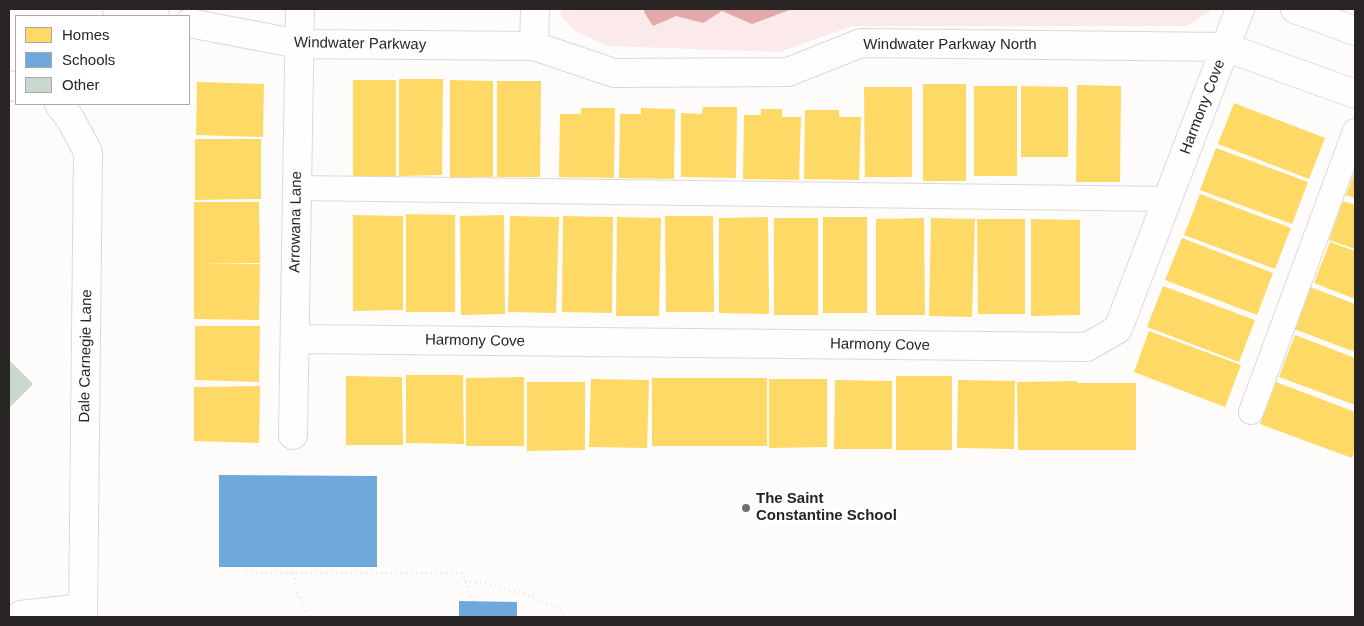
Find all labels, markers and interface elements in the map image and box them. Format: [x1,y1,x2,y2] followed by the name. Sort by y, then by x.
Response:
[15,15,190,105] legend
[62,26,110,43] text: Homes
[294,34,426,54] street label: Windwater Parkway
[863,36,1037,54] street label: Windwater Parkway North
[62,51,115,68] text: Schools
[1177,57,1229,157] street label: Harmony Cove
[62,76,100,93] text: Other
[286,171,306,273] street label: Arrowana Lane
[76,289,96,423] street label: Dale Carnegie Lane
[425,331,525,351] street label: Harmony Cove
[830,335,930,355] street label: Harmony Cove
[756,490,897,525] place label: The Saint Constantine School
[740,502,752,514] marker: The Saint Constantine School

